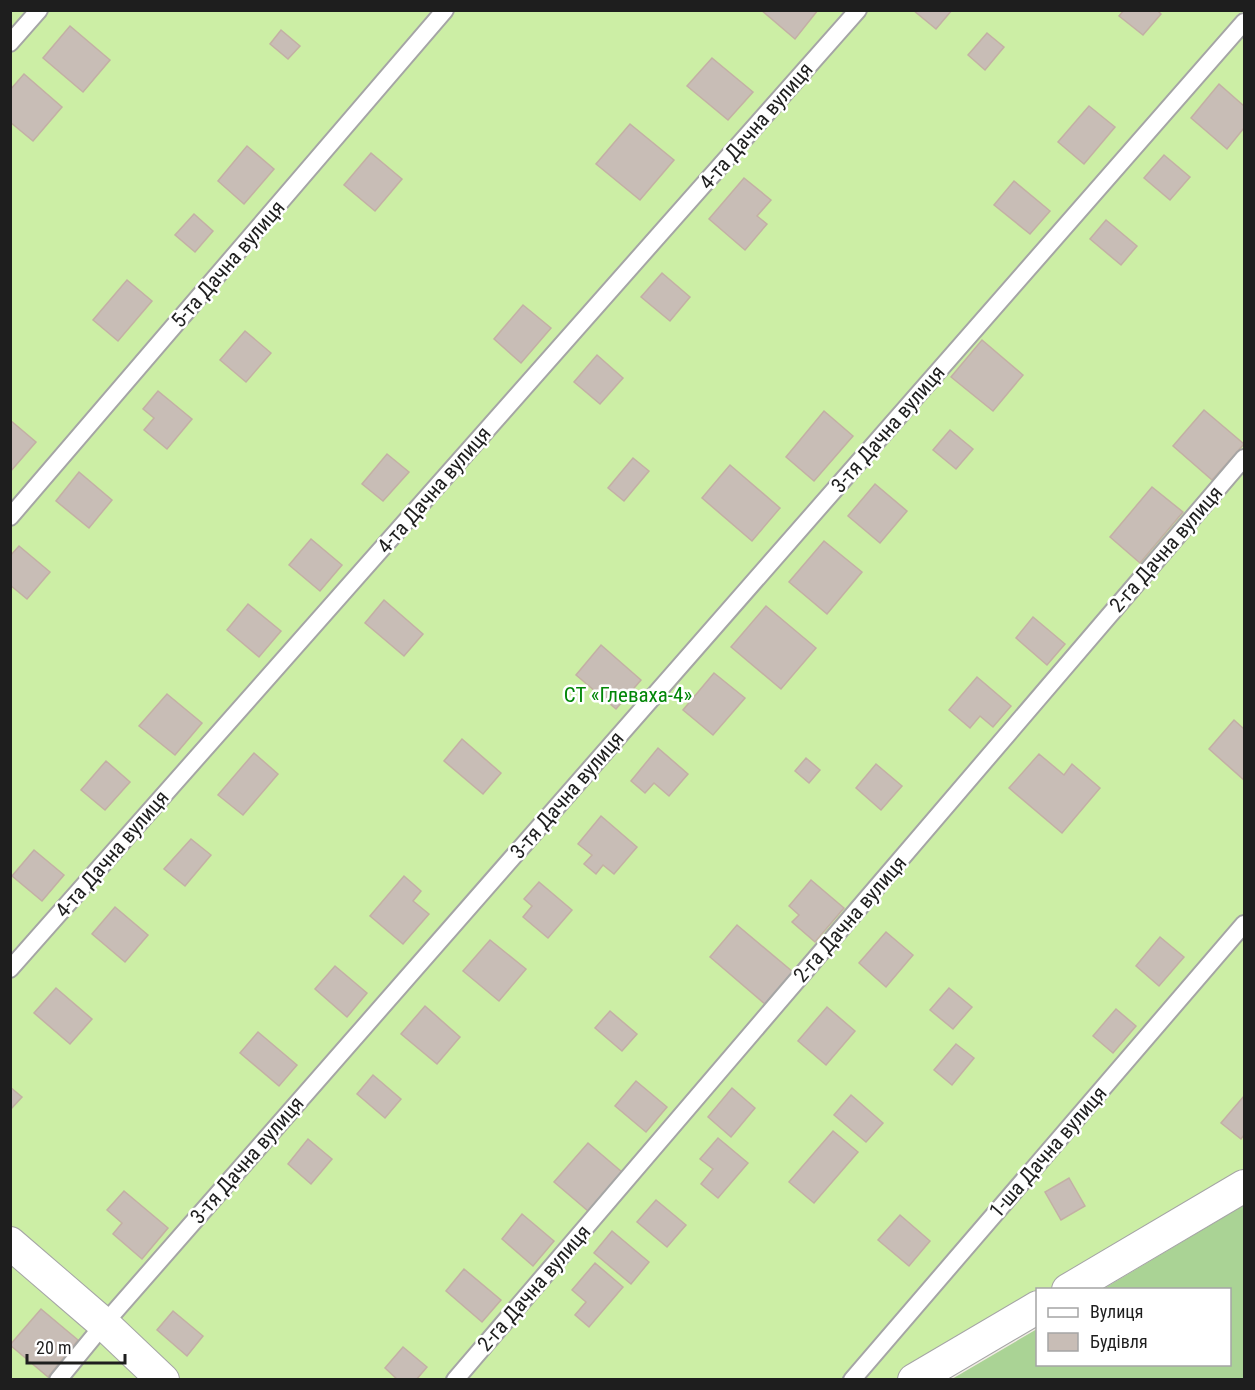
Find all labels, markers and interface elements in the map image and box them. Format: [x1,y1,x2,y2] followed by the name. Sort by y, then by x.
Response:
[694,58,818,194] street label: 4-та Дачна вулиця
[166,196,290,332] street label: 5-та Дачна вулиця
[826,361,950,497] street label: 3-тя Дачна вулиця
[372,422,496,558] street label: 4-та Дачна вулиця
[1105,481,1227,617] street label: 2-га Дачна вулиця
[564,683,692,707] park label: СТ «Глеваха-4»
[505,727,629,863] street label: 3-тя Дачна вулиця
[50,786,174,922] street label: 4-та Дачна вулиця
[789,851,911,987] street label: 2-га Дачна вулиця
[984,1081,1112,1223] street label: 1-ша Дачна вулиця
[185,1092,309,1228] street label: 3-тя Дачна вулиця
[473,1220,595,1356] street label: 2-га Дачна вулиця
[1036,1288,1231,1366] legend
[1090,1301,1144,1322] text: Вулиця
[27,1327,124,1365] scale bar
[1090,1331,1148,1352] text: Будівля
[36,1337,71,1358] text: 20 m

